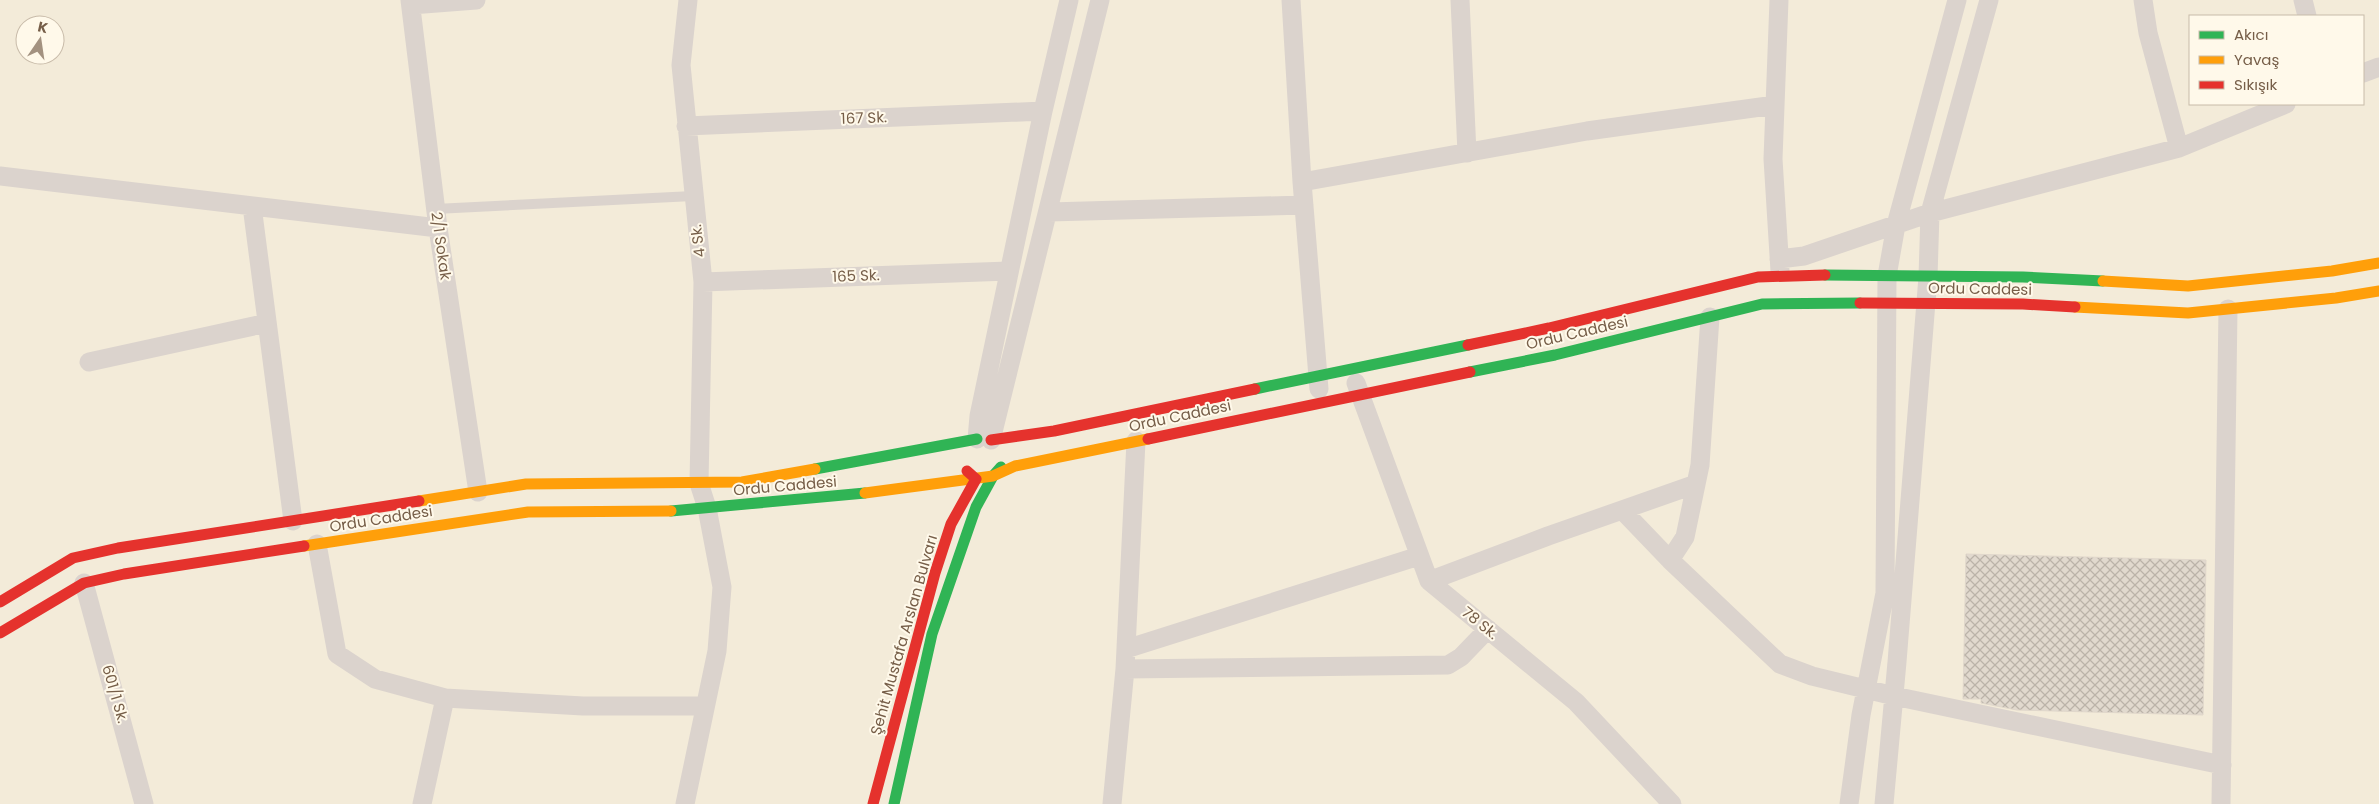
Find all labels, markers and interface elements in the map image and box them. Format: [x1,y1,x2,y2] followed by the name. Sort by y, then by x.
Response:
[15,15,65,65] north arrow
[2189,15,2364,105] legend
[36,16,50,38] text: K
[2234,24,2268,45] text: Akıcı
[2234,49,2279,70] text: Yavaş
[2234,74,2277,95] text: Sıkışık
[841,106,887,129] street label: 167 Sk.
[426,211,457,282] street label: 2/1 Sokak
[685,223,710,259] street label: 4 Sk.
[832,264,880,287] street label: 165 Sk.
[1928,277,2032,300] street label: Ordu Caddesi
[1524,311,1630,354] street label: Ordu Caddesi
[1127,394,1233,437] street label: Ordu Caddesi
[732,471,838,500] street label: Ordu Caddesi
[328,500,434,537] street label: Ordu Caddesi
[865,532,942,737] street label: Şehit Mustafa Arslan Bulvarı
[1458,601,1503,644] street label: 78 Sk.
[97,662,134,725] street label: 601/1 Sk.

